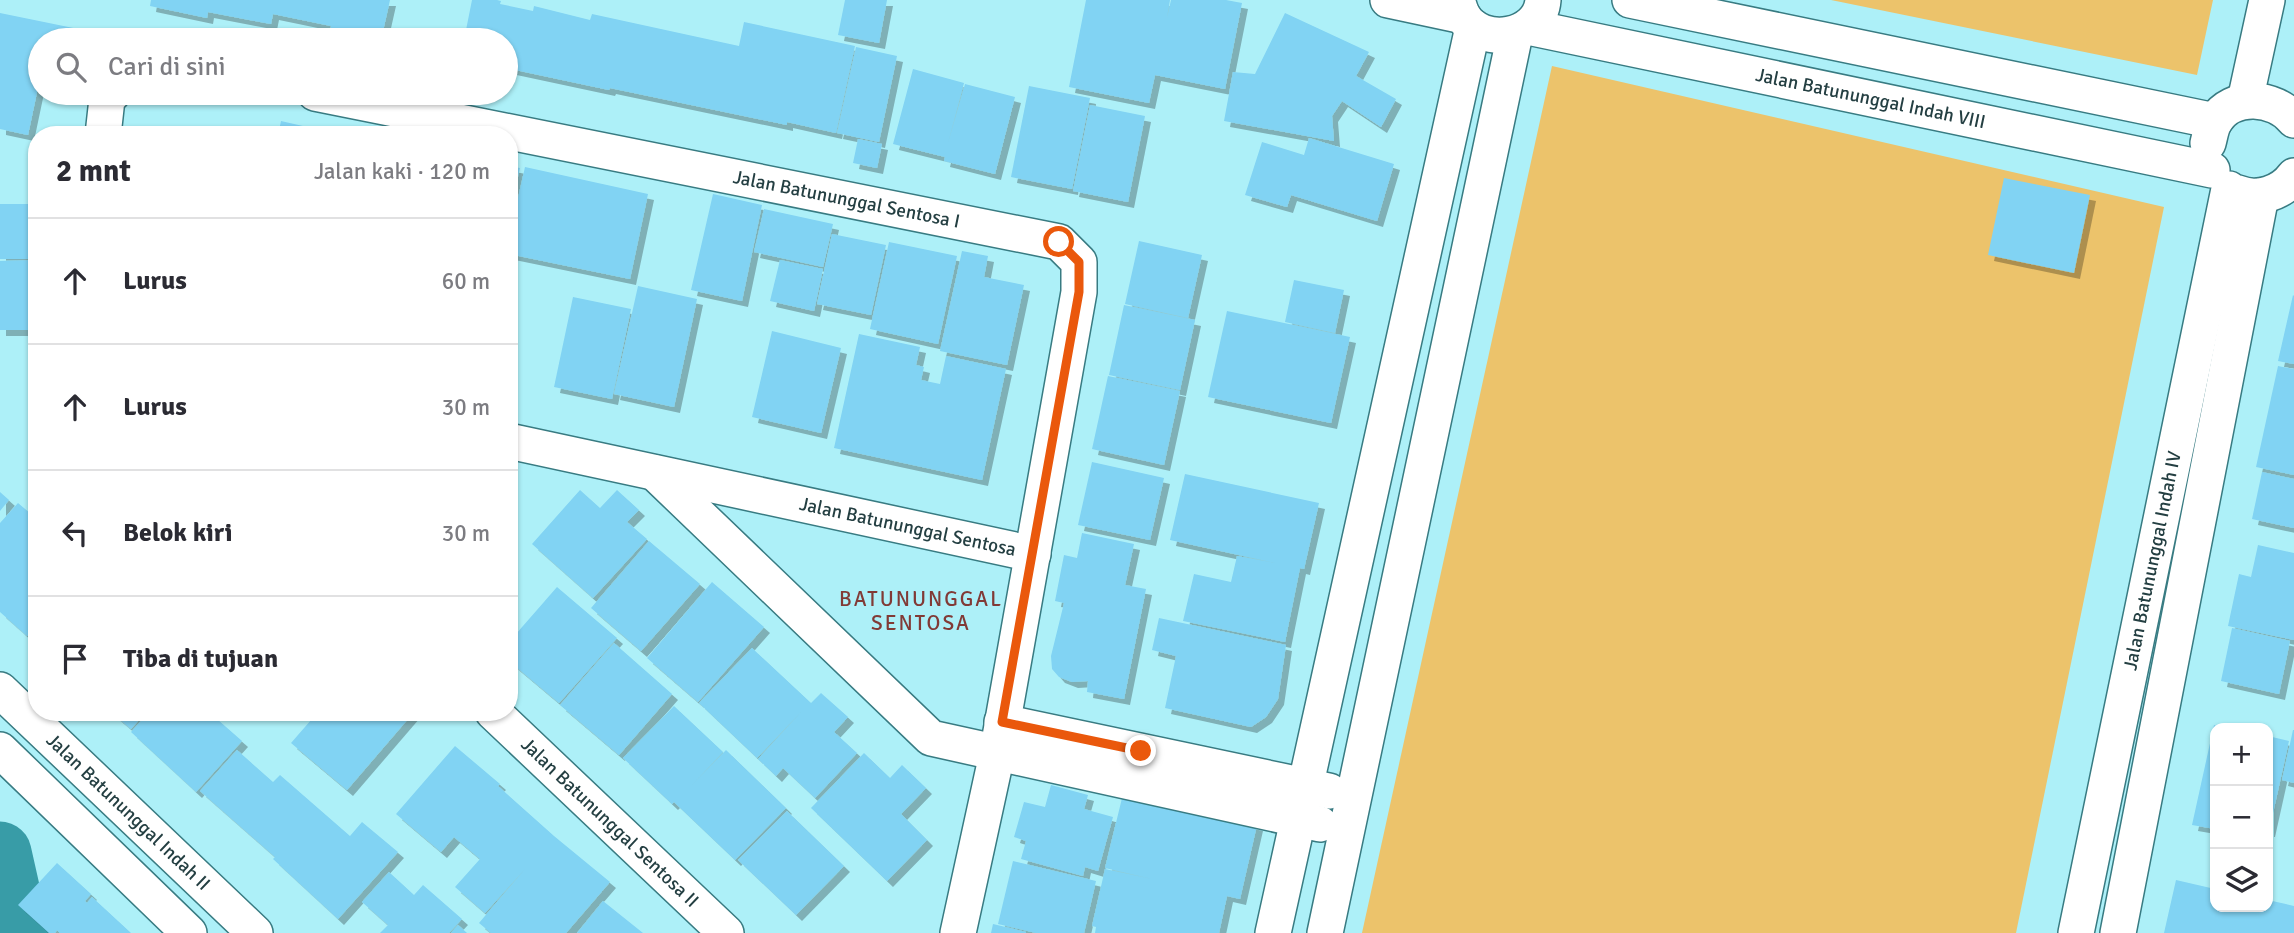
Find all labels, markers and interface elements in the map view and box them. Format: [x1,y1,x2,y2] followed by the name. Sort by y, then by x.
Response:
[28,28,518,105] search box
[52,48,90,86] icon: search
[108,51,226,83] text: Cari di sini
[1754,63,1988,134] street label: Jalan Batununggal Indah VIII
[56,153,131,190] text: 2 mnt
[314,157,490,186] text: Jalan kaki · 120 m
[731,165,962,234] street label: Jalan Batununggal Sentosa I
[1043,226,1074,257] route start
[56,262,94,300] icon: ahead
[123,265,187,297] text: Lurus
[442,267,490,296] text: 60 m
[56,388,94,426] icon: ahead
[123,391,187,423] text: Lurus
[442,393,490,422] text: 30 m
[2118,449,2187,672] street label: Jalan Batununggal Indah IV
[797,492,1018,562] street label: Jalan Batununggal Sentosa
[56,514,94,552] icon: left
[123,517,232,549] text: Belok kiri
[442,519,490,548] text: 30 m
[839,586,1003,636] district label: BATUNUNGGAL SENTOSA
[56,640,94,678] icon: arrive
[123,643,278,675] text: Tiba di tujuan
[2210,723,2273,912] map controls
[2210,723,2273,786] button: +
[41,728,215,896] street label: Jalan Batununggal Indah II
[516,733,704,913] street label: Jalan Batununggal Sentosa II
[1125,735,1156,766] route end
[2210,786,2273,849] button: −
[2210,849,2273,912] button: layers

